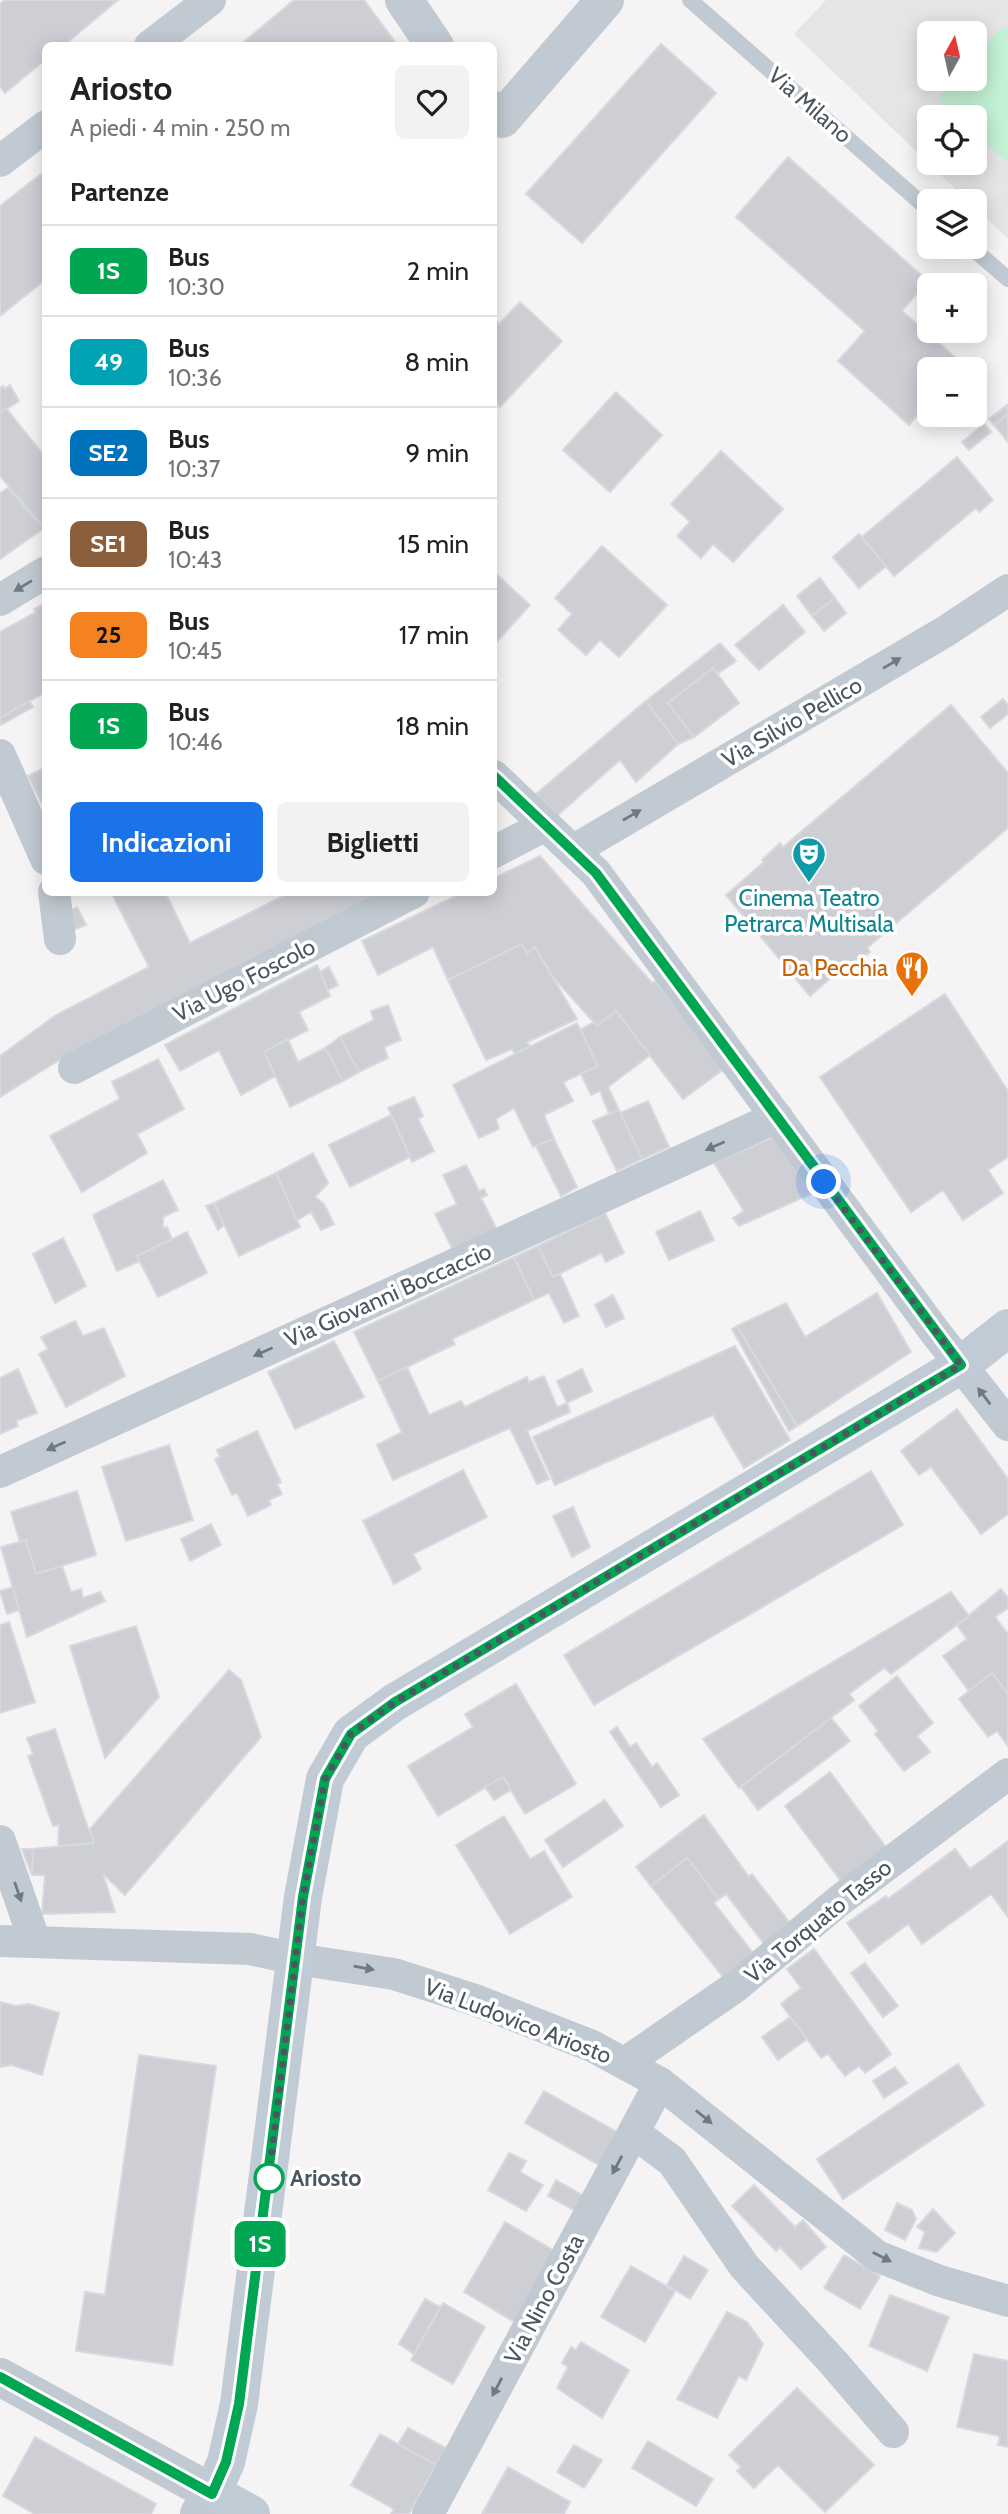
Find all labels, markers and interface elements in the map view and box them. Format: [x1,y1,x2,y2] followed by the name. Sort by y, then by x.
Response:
[917,21,987,91] north arrow
[917,21,987,427] map controls
[763,61,857,149] street label: Via Milano
[395,65,469,139] button: heart
[70,68,172,108] text: Ariosto
[917,105,987,175] button: locate
[70,114,290,142] text: A piedi · 4 min · 250 m
[70,176,169,208] text: Partenze
[917,189,987,259] button: layers
[168,241,209,273] text: Bus
[407,255,469,287] text: 2 min
[97,256,120,285] text: 1S
[168,273,225,301] text: 10:30
[917,273,987,343] button: +
[168,332,209,364] text: Bus
[405,346,469,378] text: 8 min
[94,347,123,376] text: 49
[917,357,987,427] button: −
[168,364,222,392] text: 10:36
[168,423,209,455] text: Bus
[406,437,469,469] text: 9 min
[88,438,129,467] text: SE2
[168,455,220,483] text: 10:37
[168,514,209,546] text: Bus
[398,528,469,560] text: 15 min
[90,529,127,558] text: SE1
[168,546,222,574] text: 10:43
[13,580,32,592] one-way arrow
[168,605,209,637] text: Bus
[399,619,469,651] text: 17 min
[96,620,121,649] text: 25
[168,637,222,665] text: 10:45
[883,657,902,669] one-way arrow
[717,671,867,773] street label: Via Silvio Pellico
[168,696,209,728] text: Bus
[396,710,469,742] text: 18 min
[97,711,120,740] text: 1S
[168,728,223,756] text: 10:46
[70,802,263,882] button: Indicazioni
[277,802,469,882] button: Biglietti
[623,809,642,822] one-way arrow
[790,835,828,884] theatre icon: Cinema Teatro Petrarca Multisala
[724,884,894,938] place label: Cinema Teatro Petrarca Multisala
[168,932,320,1028] street label: Via Ugo Foscolo
[893,949,931,998] restaurant icon: Da Pecchia
[782,954,888,982] place label: Da Pecchia
[705,1140,725,1152] one-way arrow
[806,1164,841,1199] your location
[280,1237,496,1353] street label: Via Giovanni Boccaccio
[252,1347,273,1358] one-way arrow
[977,1387,991,1405] one-way arrow
[45,1441,66,1452] one-way arrow
[739,1853,897,1989] street label: Via Torquato Tasso
[13,1881,24,1902] one-way arrow
[353,1963,375,1974] one-way arrow
[421,1972,615,2070] street label: Via Ludovico Ariosto
[695,2109,712,2124] one-way arrow
[611,2155,623,2175] one-way arrow
[254,2163,284,2193] marker: Ariosto
[290,2164,361,2192] place label: Ariosto
[229,2221,292,2267] line badge: 1S
[249,2229,271,2258] text: 1S
[498,2230,590,2368] street label: Via Nino Costa
[872,2252,892,2263] one-way arrow
[491,2377,503,2396] one-way arrow

